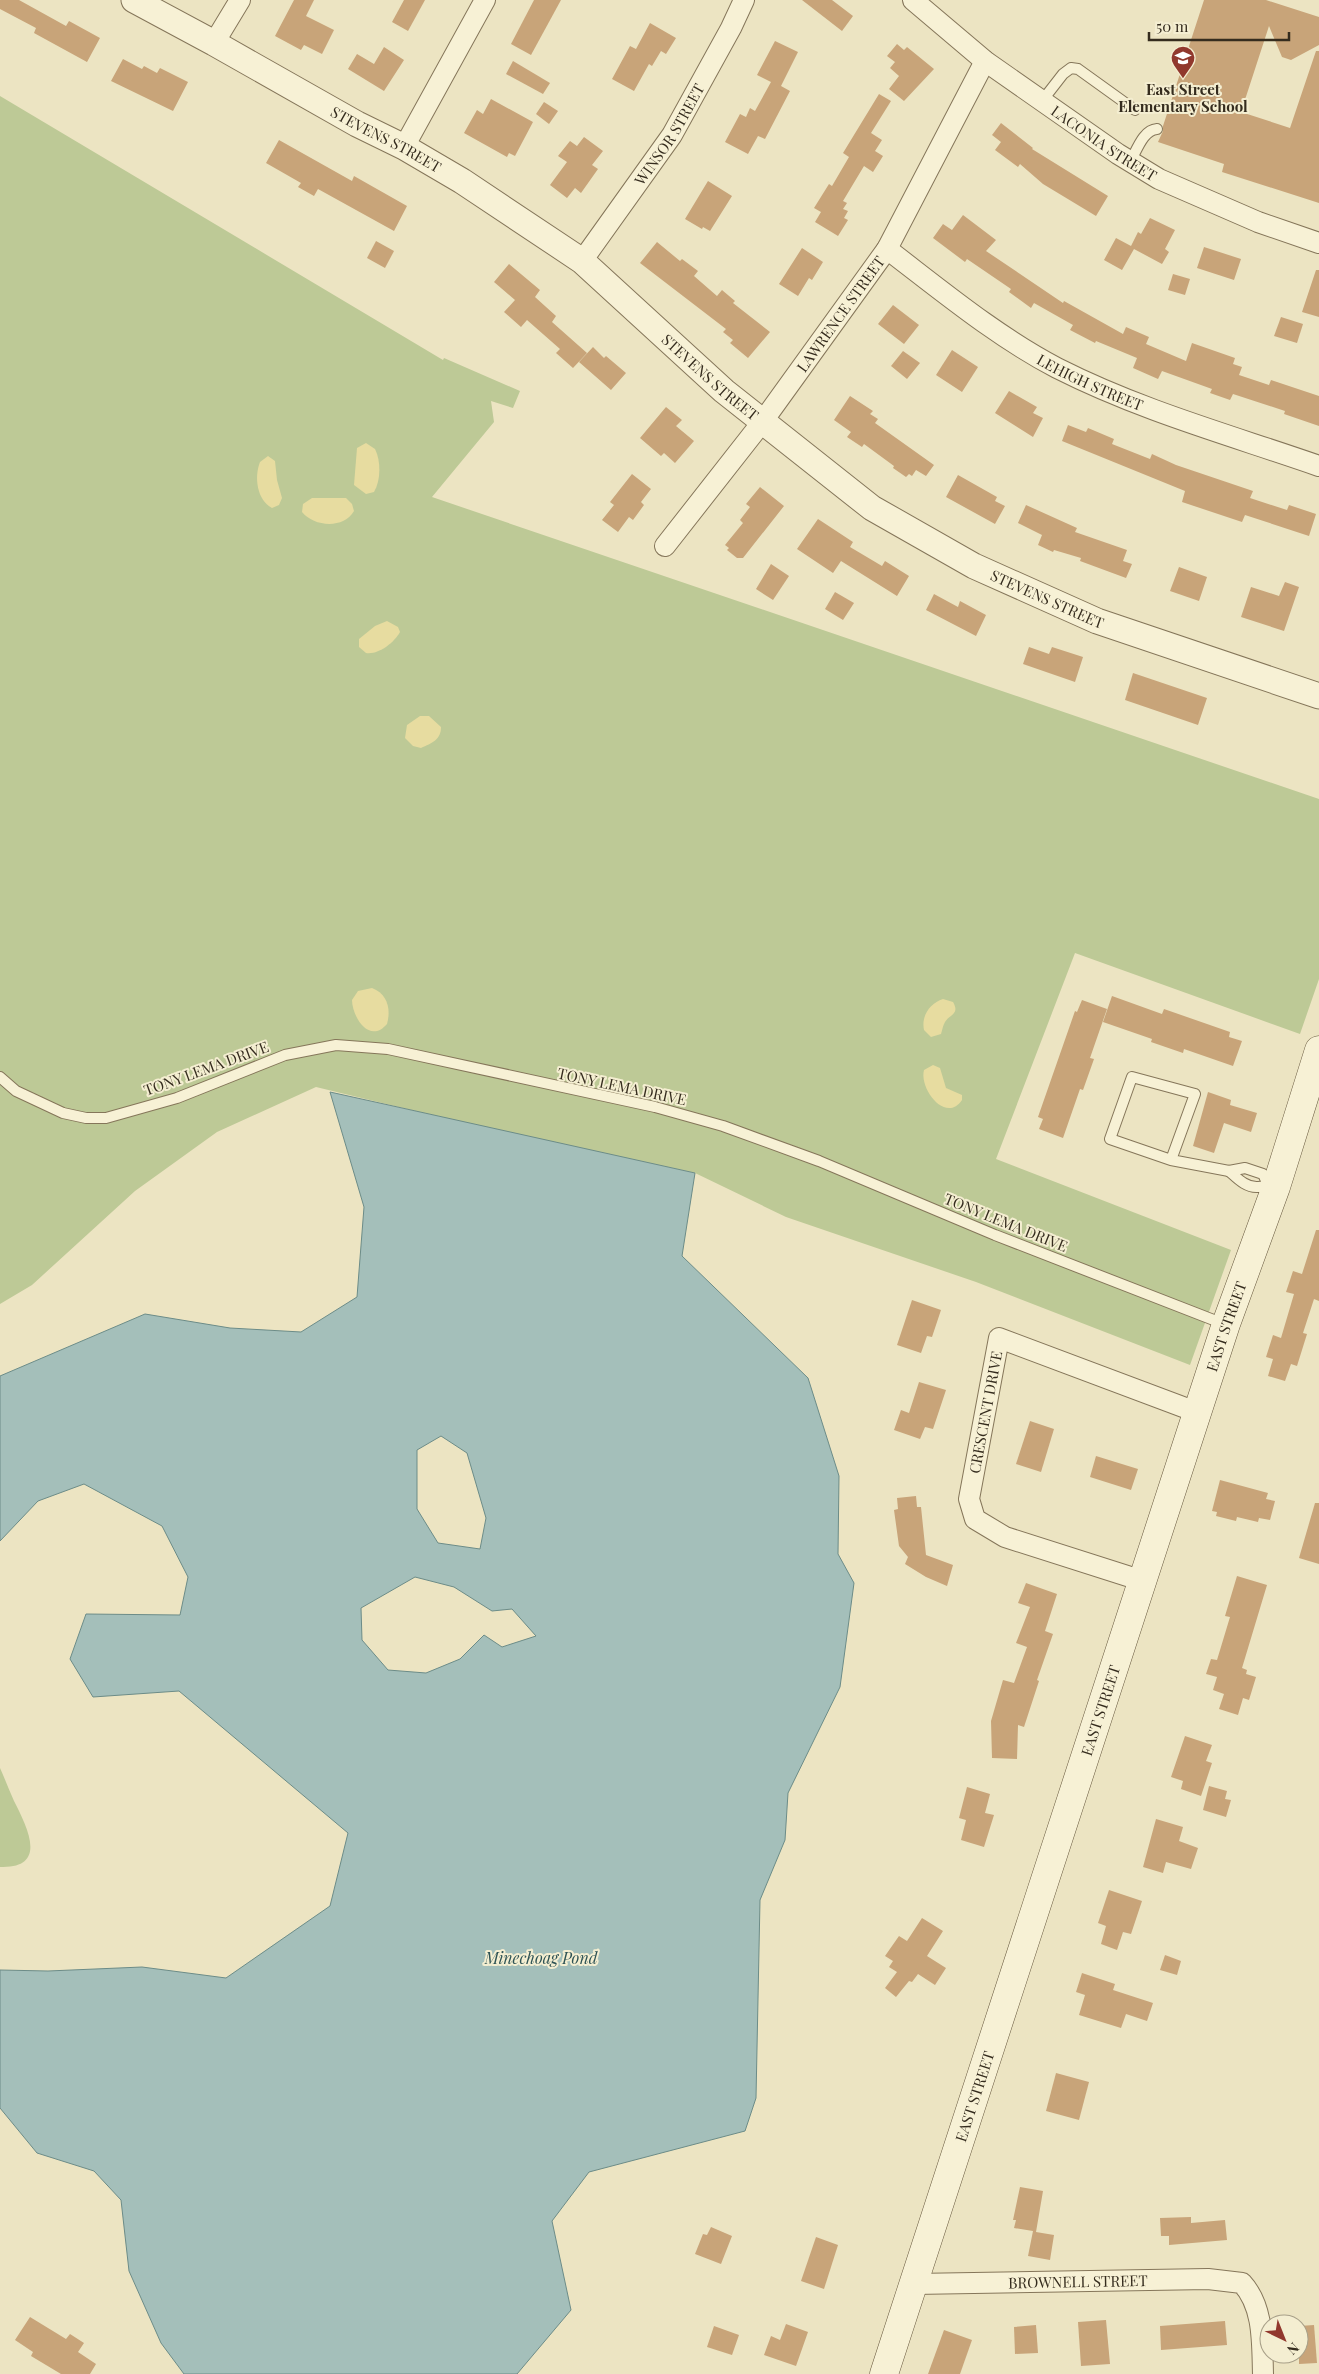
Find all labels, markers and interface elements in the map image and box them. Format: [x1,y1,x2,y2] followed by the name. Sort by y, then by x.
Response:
[1149,10,1289,42] scale bar
[1156,16,1189,36] text: 50 m
[1170,45,1196,79] school or university icon: East Street Elementary School
[1118,79,1248,116] place label: East Street Elementary School
[629,80,708,190] street label: WINSOR STREET
[1047,100,1161,185] street label: LACONIA STREET
[327,101,445,177] street label: STEVENS STREET
[792,252,889,376] street label: LAWRENCE STREET
[658,329,763,425] street label: STEVENS STREET
[1034,349,1146,415] street label: LEHIGH STREET
[988,565,1107,633] street label: STEVENS STREET
[141,1036,271,1100] street label: TONY LEMA DRIVE
[556,1063,688,1109] street label: TONY LEMA DRIVE
[941,1188,1071,1256] street label: TONY LEMA DRIVE
[1201,1278,1251,1374] street label: EAST STREET
[964,1349,1006,1475] street label: CRESCENT DRIVE
[1076,1662,1124,1758] street label: EAST STREET
[484,1947,599,1968] water label: Minechoag Pond
[950,2048,999,2144] street label: EAST STREET
[1008,2270,1148,2292] street label: BROWNELL STREET
[1259,2314,1309,2364] north arrow
[1283,2338,1303,2359] text: N

